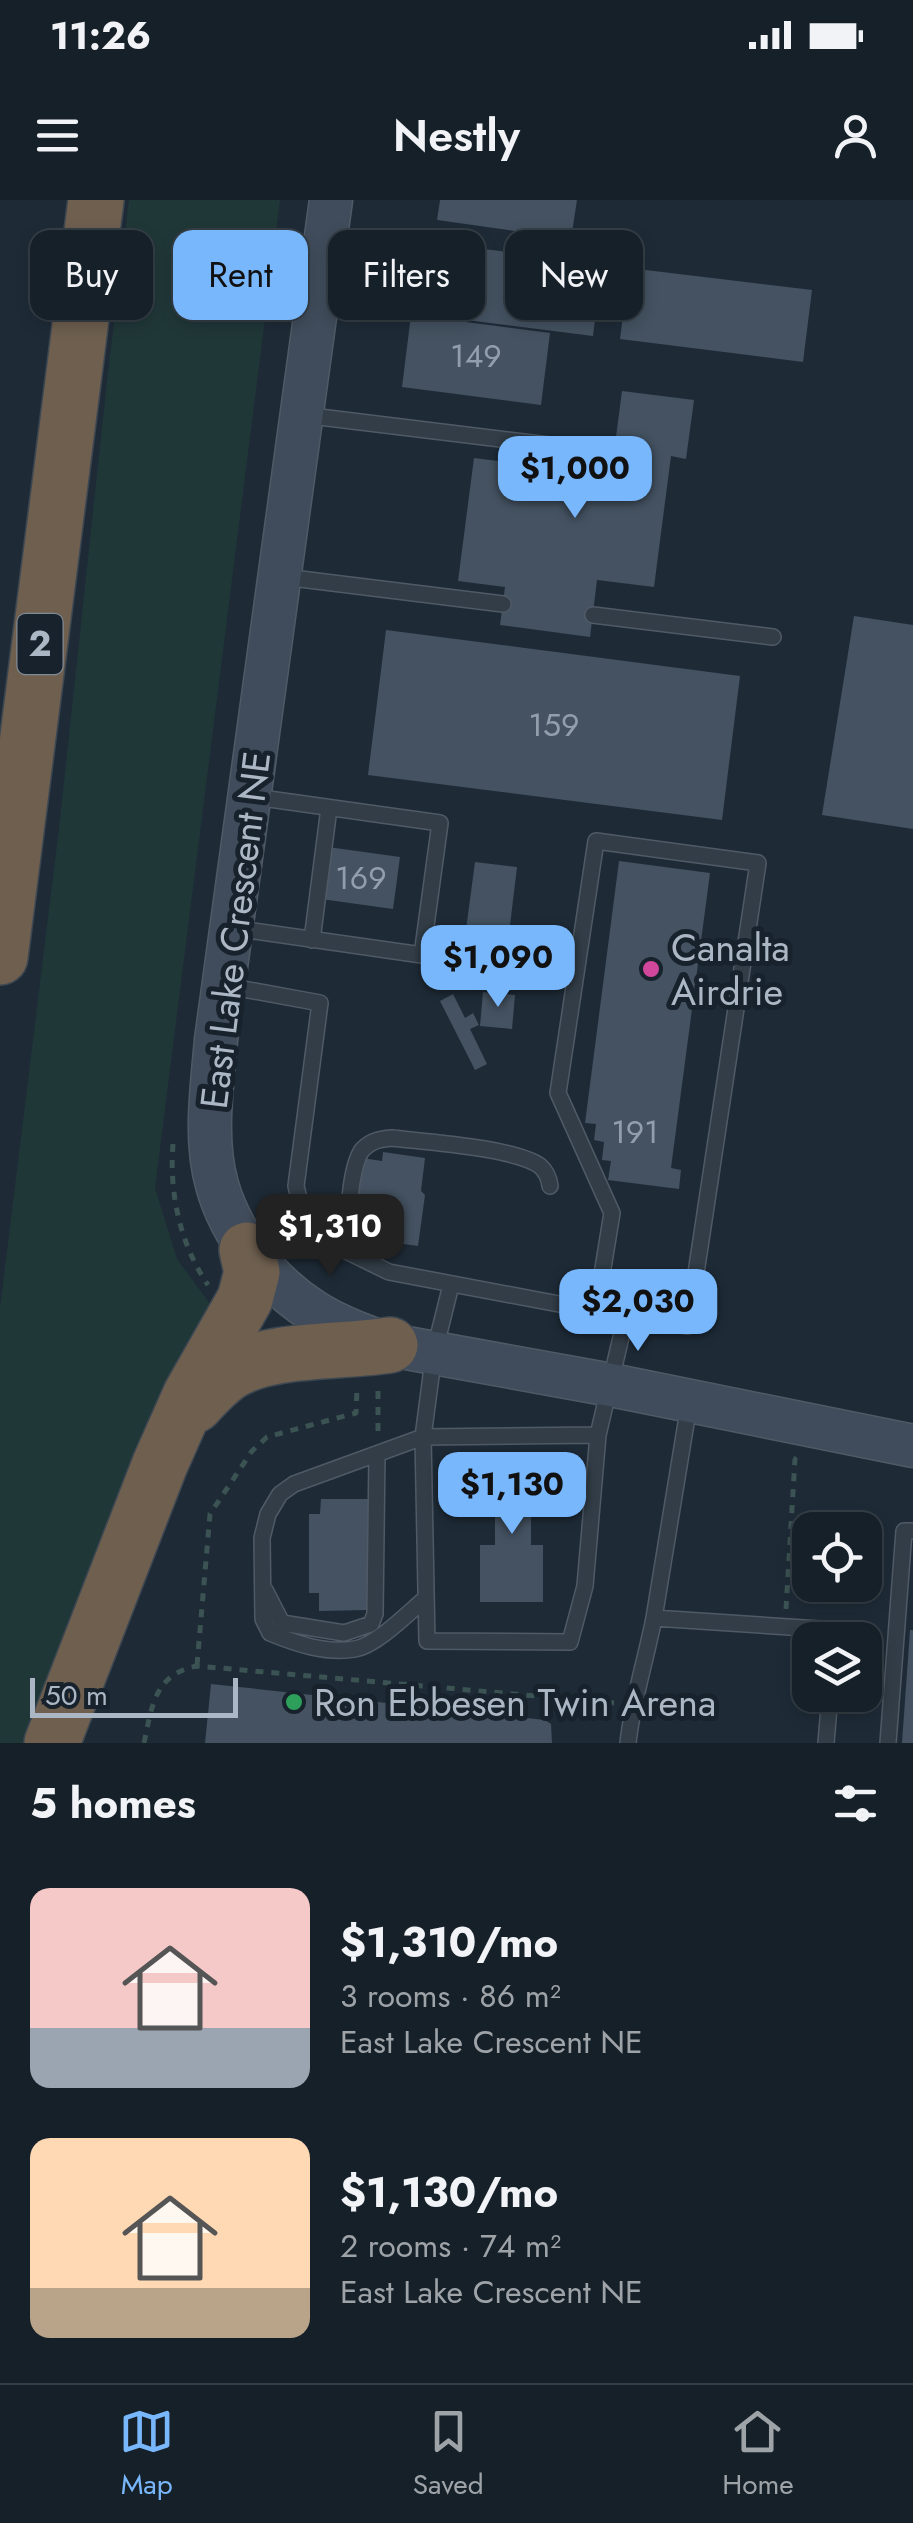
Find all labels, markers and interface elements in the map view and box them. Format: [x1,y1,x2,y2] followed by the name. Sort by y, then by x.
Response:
[50,8,151,63] text: 11:26
[393,103,520,168] text: Nestly
[30,108,85,163] icon: menu
[828,108,883,163] icon: person
[30,230,153,320] chip: Buy
[173,230,308,320] chip: Rent
[328,230,485,320] chip: Filters
[505,230,643,320] chip: New
[450,333,502,379] house number: 149
[494,436,656,521] pin: $1,000
[520,445,630,491] text: $1,000
[18,614,62,674] road number: 2
[529,702,579,748] house number: 159
[186,748,284,1112] street label: East Lake Crescent NE
[335,855,387,901] house number: 169
[671,920,790,1019] place label: Canalta Airdrie
[417,925,579,1010] pin: $1,090
[443,934,553,980] text: $1,090
[640,958,662,980] marker: Canalta Airdrie
[611,1109,659,1155] house number: 191
[249,1194,411,1279] pin: $1,310
[278,1203,382,1249] text: $1,310
[557,1269,719,1354] pin: $2,030
[581,1278,695,1324] text: $2,030
[431,1452,593,1537] pin: $1,130
[460,1461,564,1507] text: $1,130
[792,1512,882,1712] map controls
[792,1512,882,1602] button: locate
[792,1622,882,1712] button: layers
[30,1673,238,1718] scale bar
[45,1675,108,1716] text: 50 m
[314,1675,716,1730] place label: Ron Ebbesen Twin Arena
[283,1691,305,1713] marker: Ron Ebbesen Twin Arena
[30,1773,196,1834] text: 5 homes
[828,1776,883,1831] icon: filters
[340,1912,558,1973] text: $1,310/mo
[110,1928,230,2048] icon: home
[340,1973,561,2019] text: 3 rooms · 86 m²
[340,2019,643,2065] text: East Lake Crescent NE
[340,2162,558,2223] text: $1,130/mo
[110,2178,230,2298] icon: home
[340,2223,561,2269] text: 2 rooms · 74 m²
[340,2269,643,2315] text: East Lake Crescent NE
[119,2404,174,2505] tab: Map
[413,2404,484,2505] tab: Saved
[722,2404,794,2505] tab: Home

